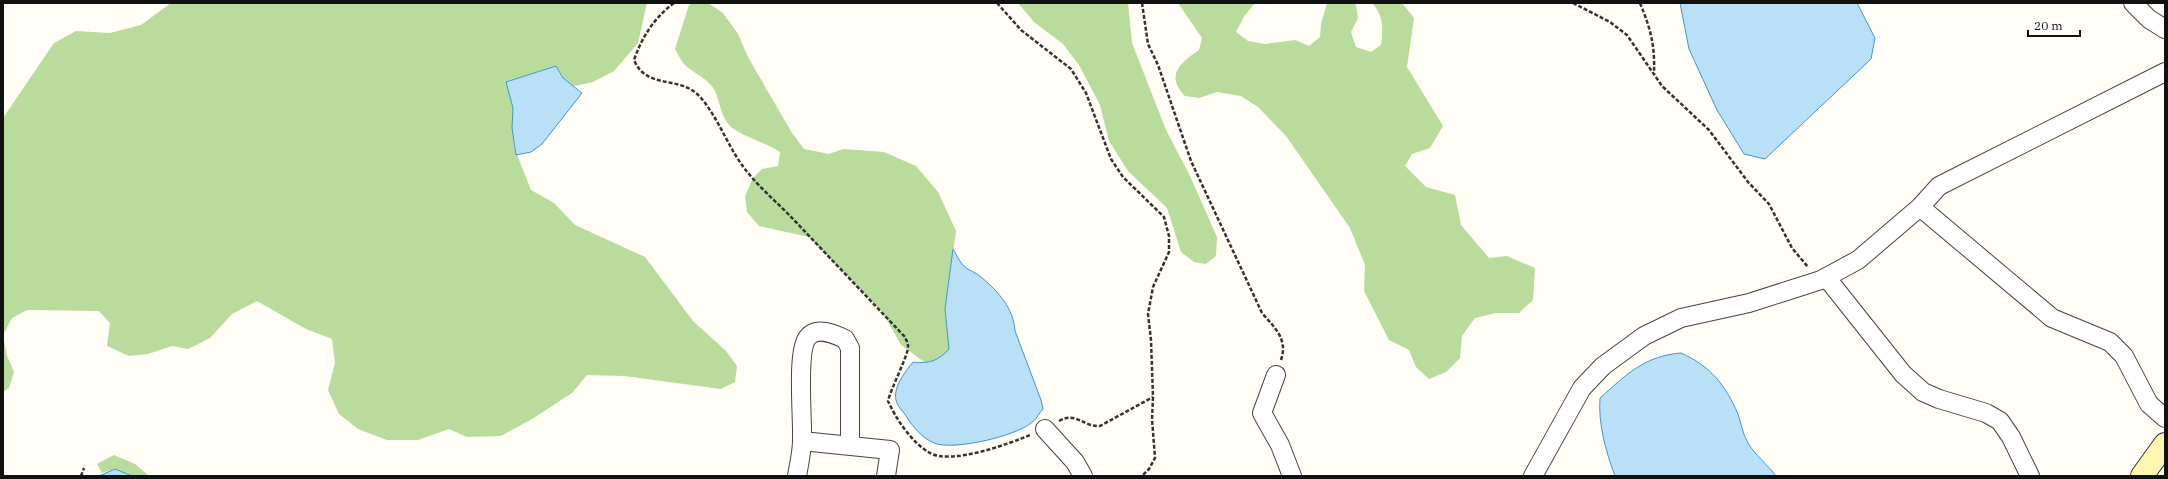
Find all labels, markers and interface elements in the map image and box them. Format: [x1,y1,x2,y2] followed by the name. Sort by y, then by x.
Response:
[2028,12,2080,38] scale bar
[2034,18,2063,33] text: 20 m

